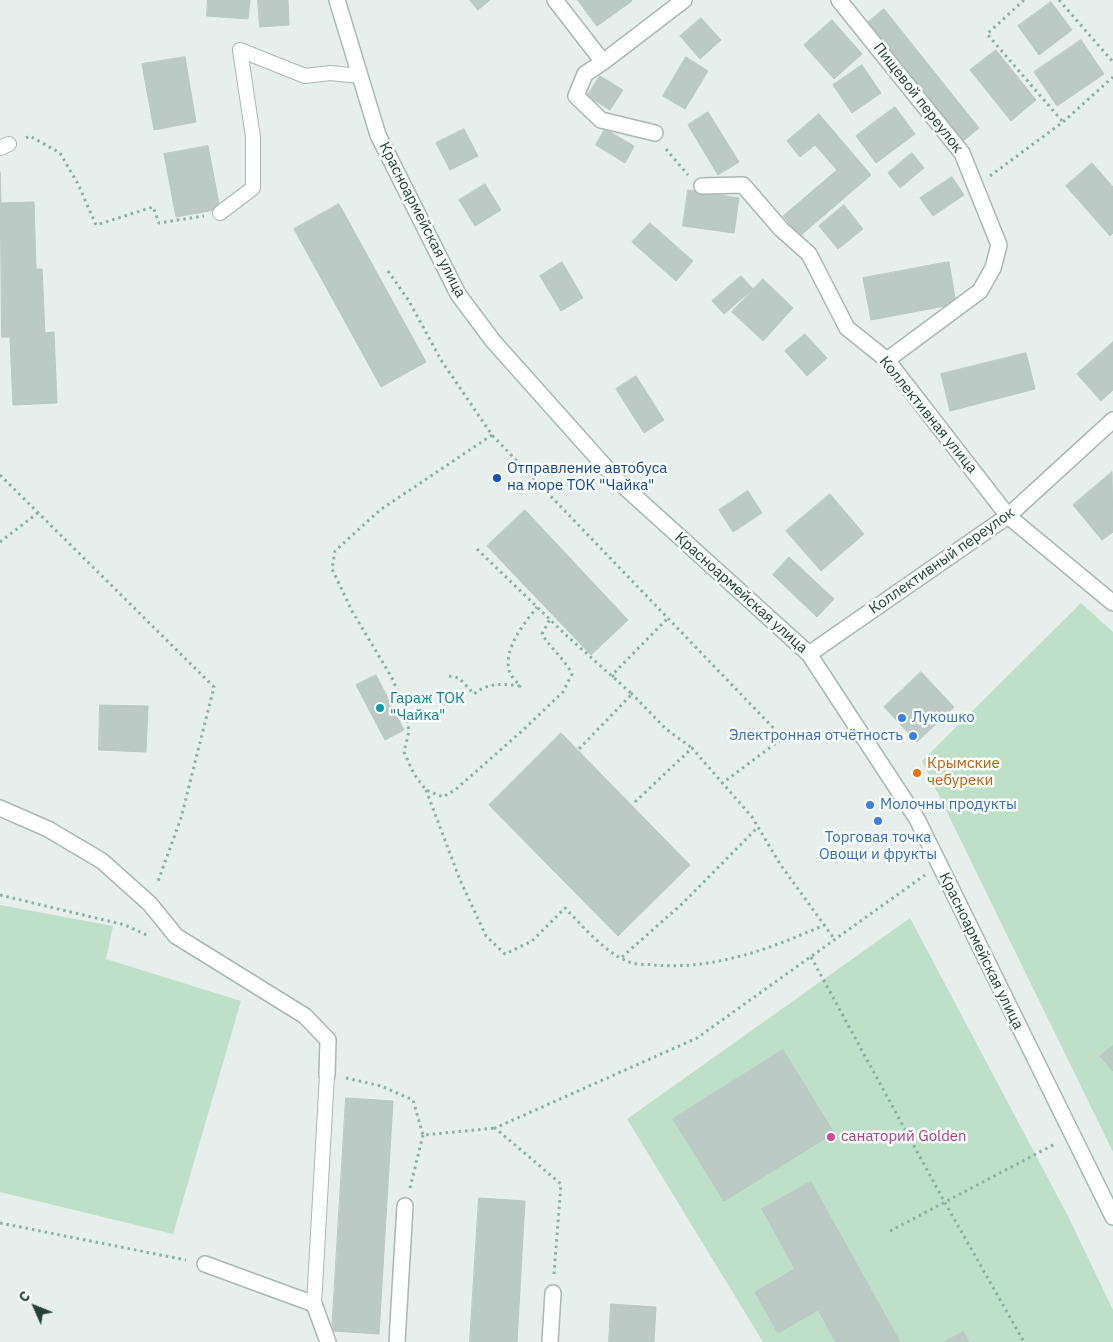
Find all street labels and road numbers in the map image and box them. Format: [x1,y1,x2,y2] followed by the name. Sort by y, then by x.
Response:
[869,39,967,157] street label: Пищевой переулок
[375,139,469,301] street label: Красноармейская улица
[875,353,981,477] street label: Коллективная улица
[866,504,1018,618] street label: Коллективный переулок
[671,529,811,657] street label: Красноармейская улица
[935,870,1027,1032] street label: Красноармейская улица

